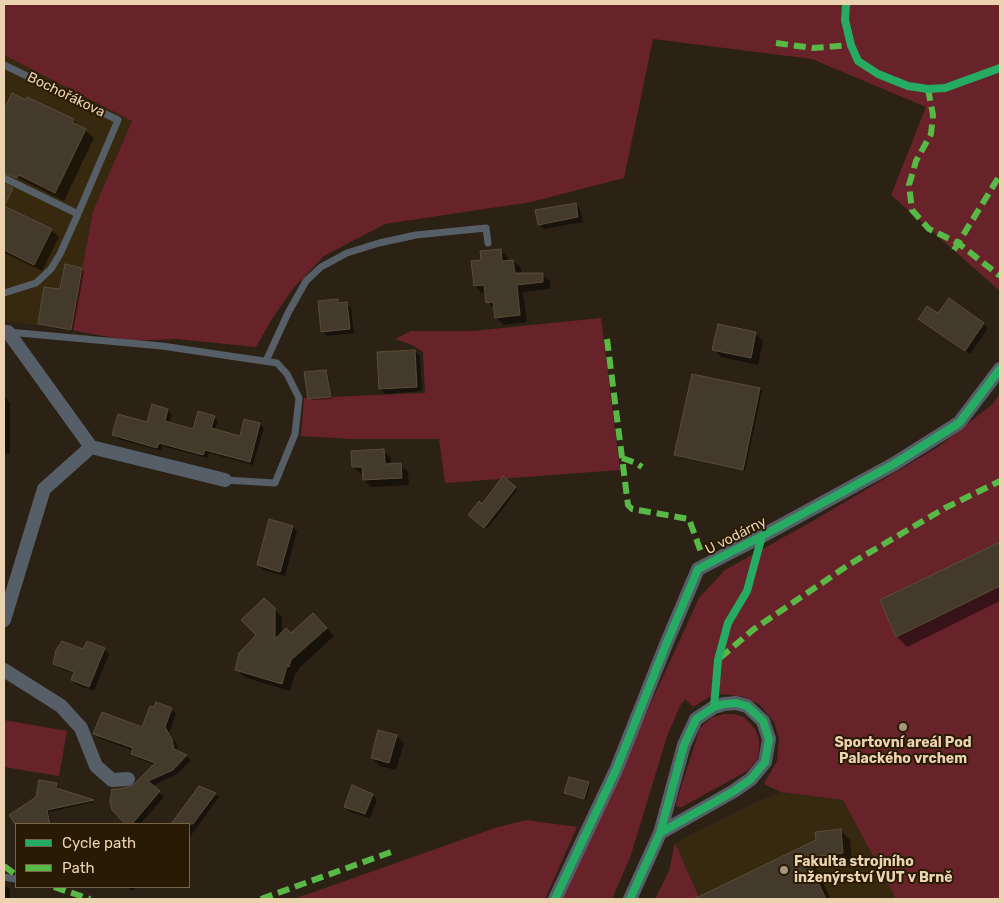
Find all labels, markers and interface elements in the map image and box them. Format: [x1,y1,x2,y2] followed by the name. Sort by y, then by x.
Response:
[24,69,108,121] street label: Bochořákova
[703,514,769,558] street label: U vodárny
[897,721,909,733] marker: Sportovní areál Pod Palackého vrchem
[834,735,972,768] place label: Sportovní areál Pod Palackého vrchem
[15,823,190,888] legend
[62,834,136,852] text: Cycle path
[794,854,953,886] place label: Fakulta strojního inženýrství VUT v Brně
[62,859,95,877] text: Path
[778,864,790,876] marker: Fakulta strojního inženýrství VUT v Brně

